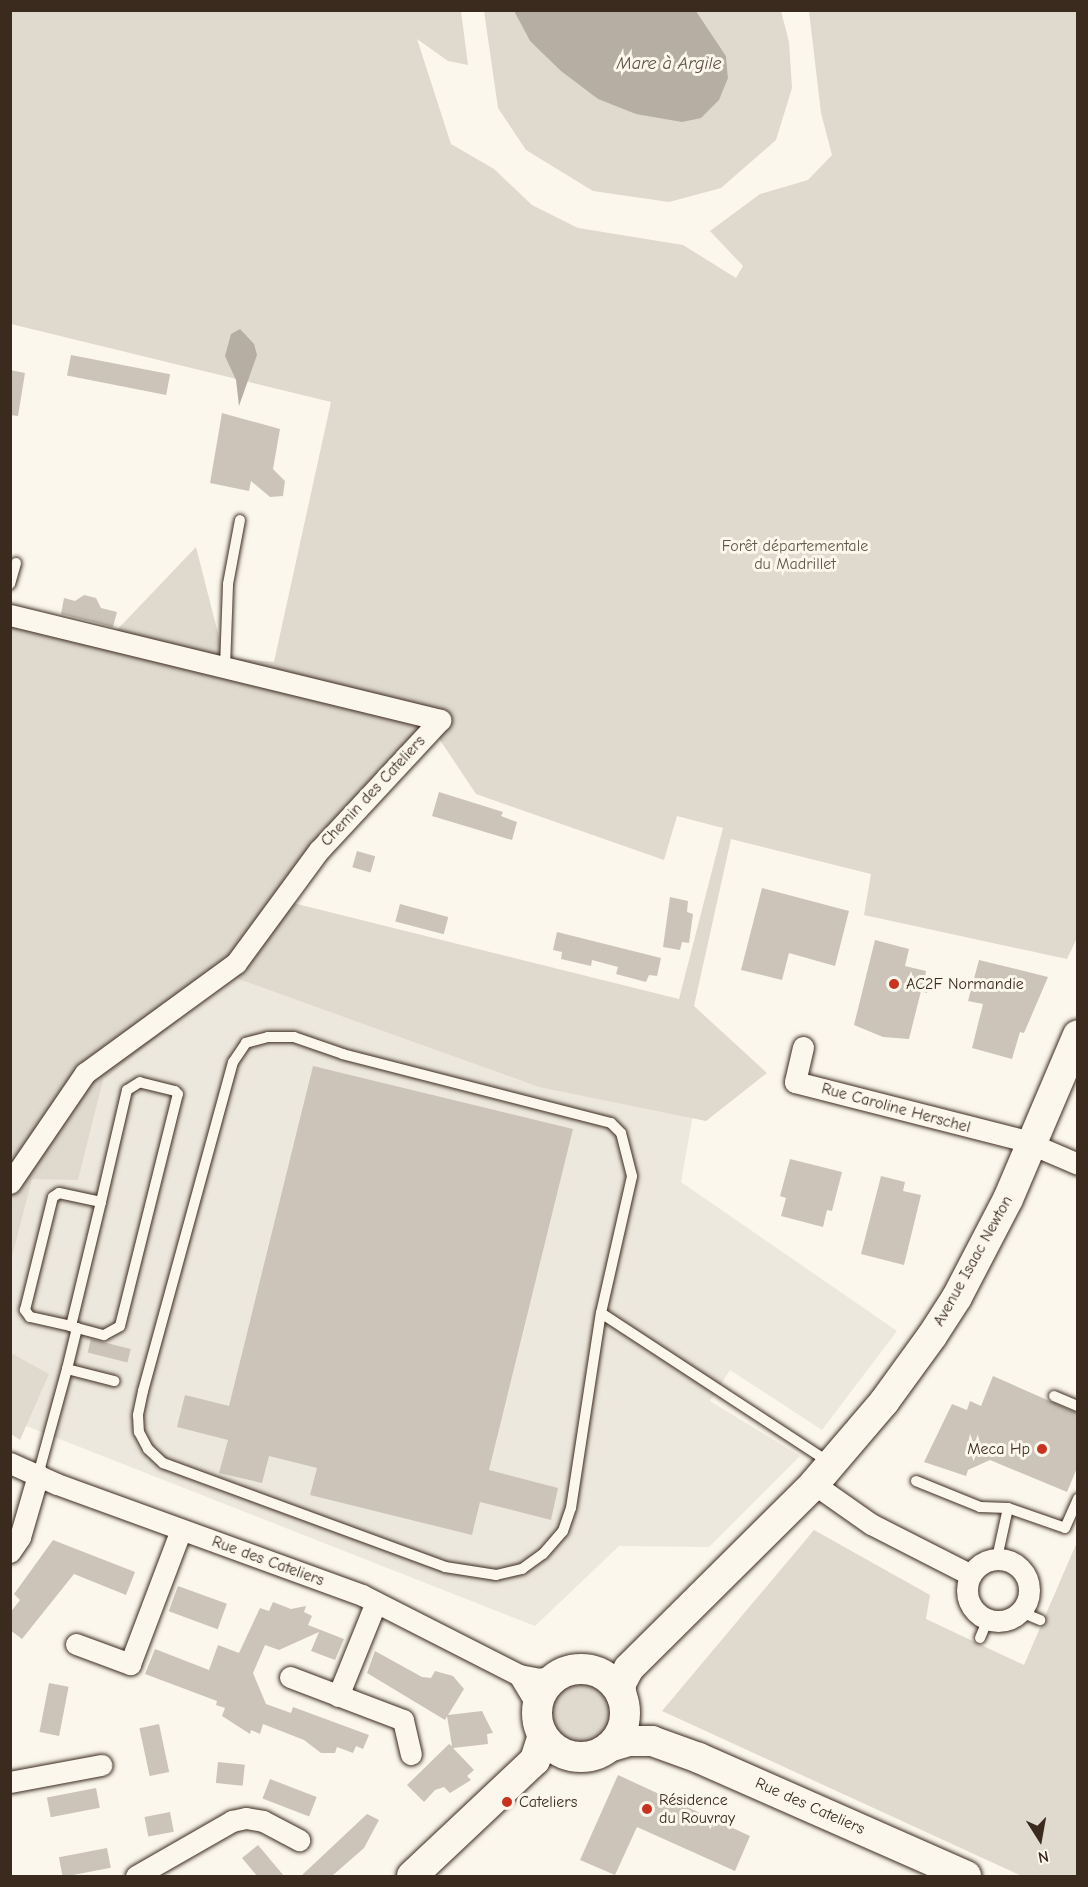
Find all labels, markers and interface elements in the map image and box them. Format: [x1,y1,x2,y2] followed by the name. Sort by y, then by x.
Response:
[617,53,721,75] water label: Mare à Argile
[722,536,868,574] park label: Forêt départementale du Madrillet
[317,732,429,850] street label: Chemin des Cateliers
[906,974,1024,994] place label: AC2F Normandie
[887,977,901,991] marker: AC2F Normandie
[819,1079,973,1137] street label: Rue Caroline Herschel
[929,1192,1017,1330] street label: Avenue Isaac Newton
[967,1439,1030,1459] place label: Meca Hp
[1035,1442,1049,1456] marker: Meca Hp
[209,1532,327,1590] street label: Rue des Cateliers
[752,1773,868,1839] street label: Rue des Cateliers
[659,1790,735,1828] place label: Résidence du Rouvray
[519,1792,577,1812] place label: Cateliers
[500,1795,514,1809] marker: Cateliers
[640,1802,654,1816] marker: Résidence du Rouvray
[1010,1809,1070,1869] north arrow
[1037,1847,1050,1866] text: N

